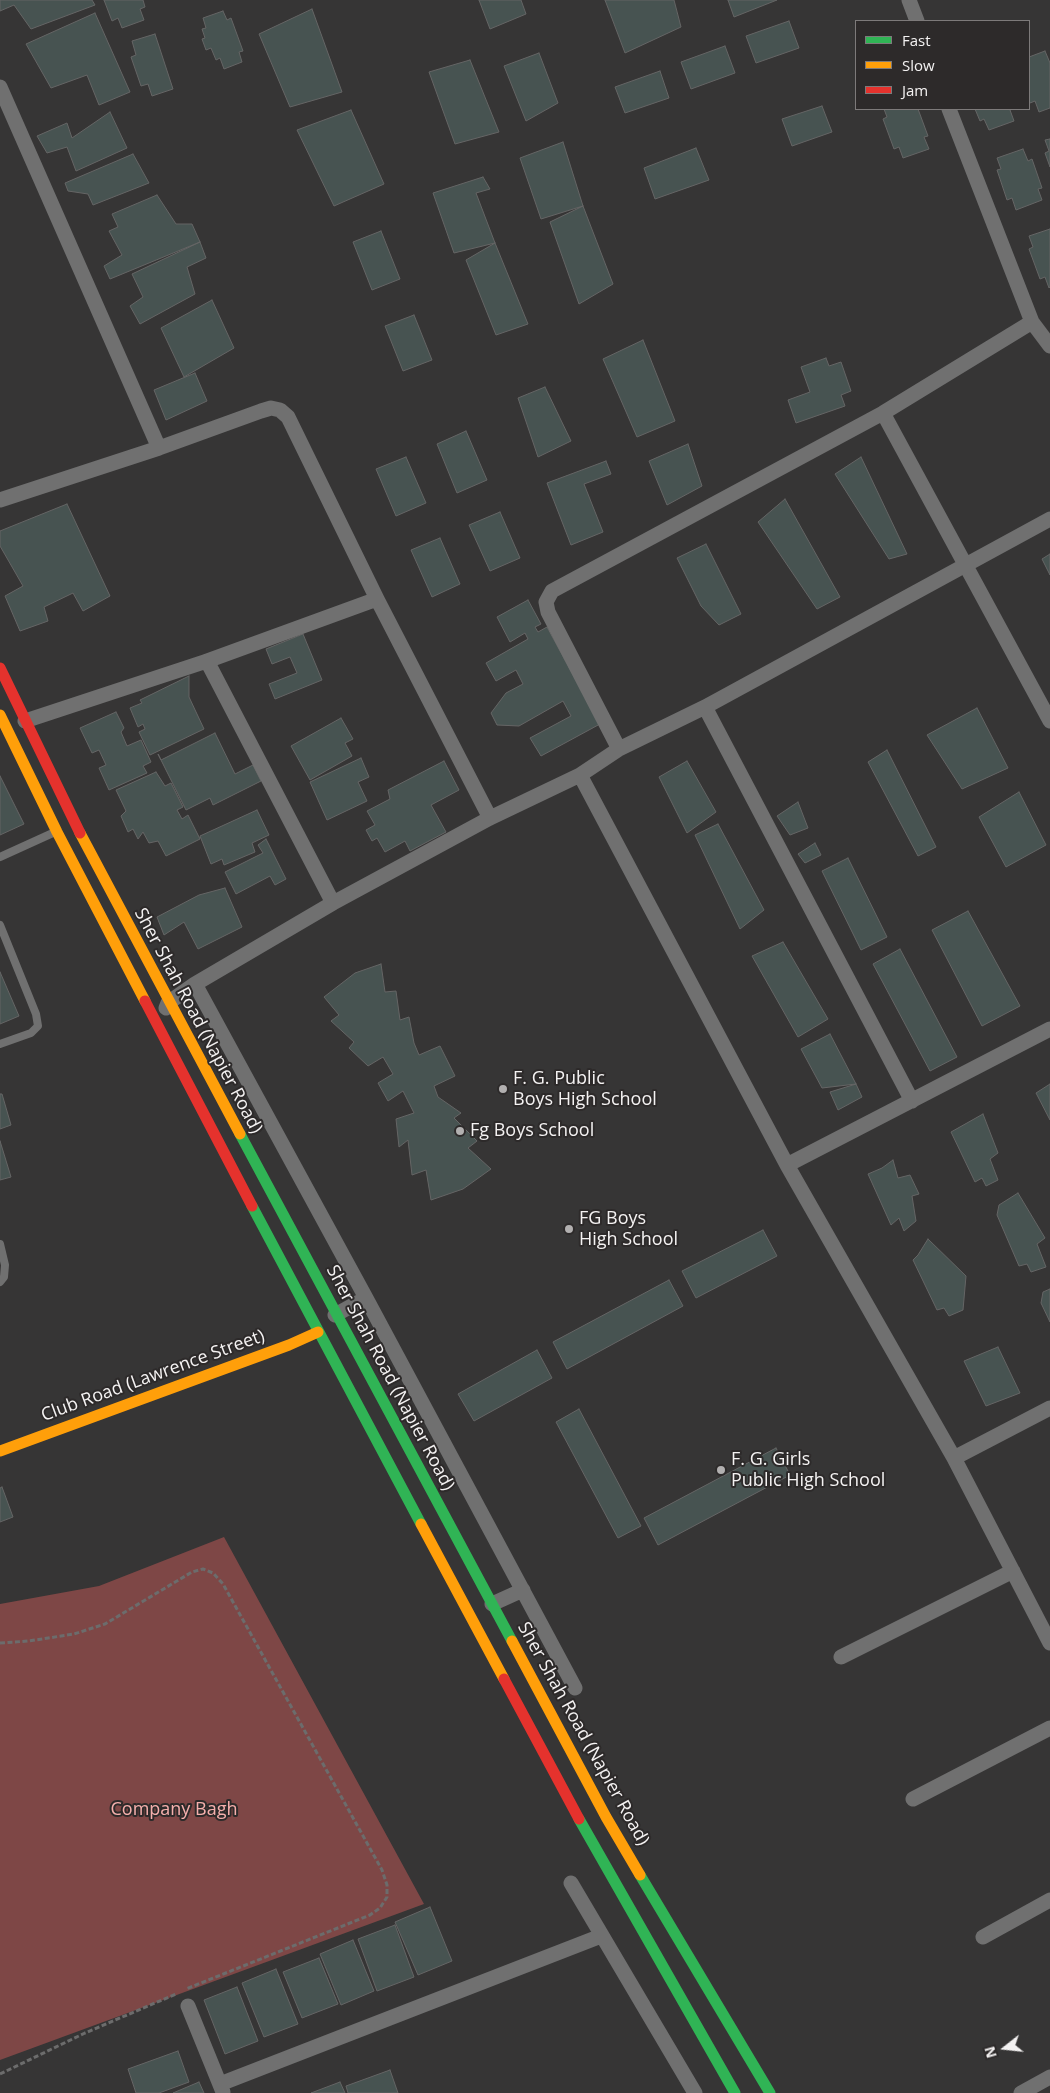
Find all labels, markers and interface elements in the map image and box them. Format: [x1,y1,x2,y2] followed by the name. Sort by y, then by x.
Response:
[855,20,1030,110] legend
[902,30,931,50] text: Fast
[902,55,935,75] text: Slow
[902,80,928,100] text: Jam
[129,905,267,1137] street label: Sher Shah Road (Napier Road)
[513,1068,657,1110] place label: F. G. Public Boys High School
[497,1083,509,1095] marker: F. G. Public Boys High School
[470,1120,594,1142] place label: Fg Boys School
[454,1125,466,1137] marker: Fg Boys School
[579,1208,678,1250] place label: FG Boys High School
[563,1223,575,1235] marker: FG Boys High School
[321,1262,459,1494] street label: Sher Shah Road (Napier Road)
[38,1325,268,1427] street label: Club Road (Lawrence Street)
[731,1449,885,1492] place label: F. G. Girls Public High School
[715,1464,727,1476] marker: F. G. Girls Public High School
[512,1619,654,1849] street label: Sher Shah Road (Napier Road)
[110,1799,238,1821] park label: Company Bagh
[980,2023,1030,2073] north arrow
[979,2044,1001,2060] text: N

